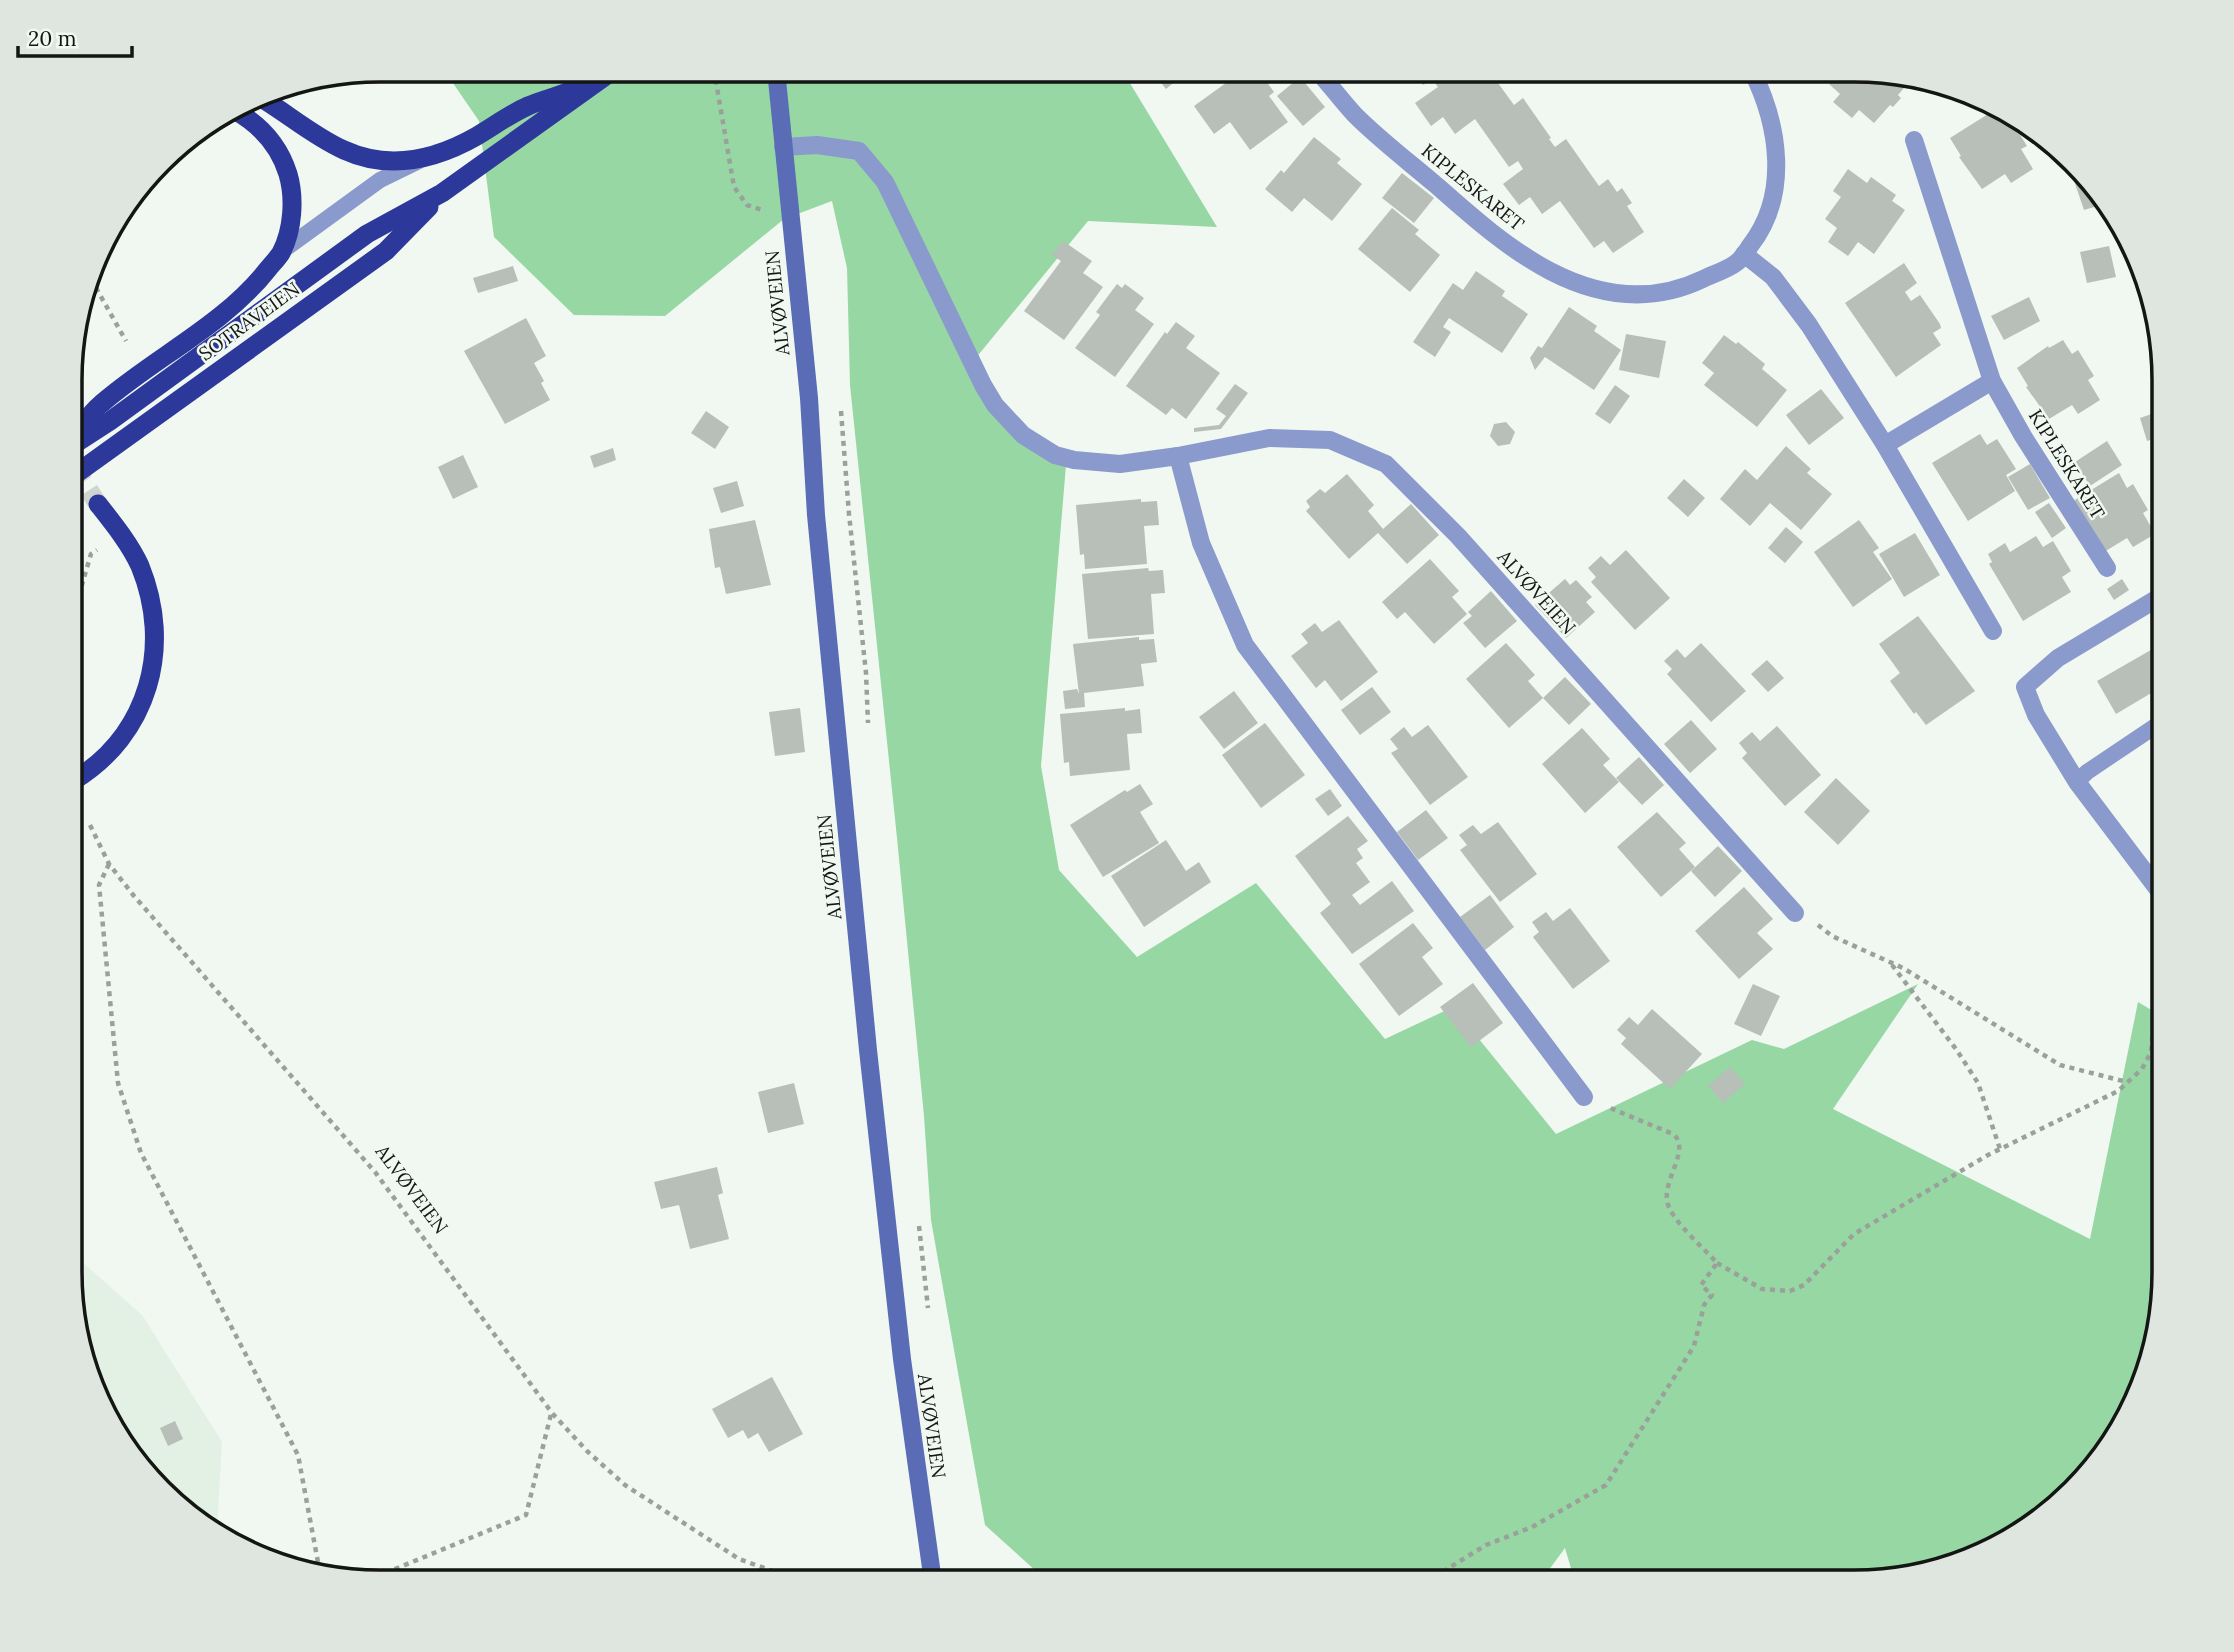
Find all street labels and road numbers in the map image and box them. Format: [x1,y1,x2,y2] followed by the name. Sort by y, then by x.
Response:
[1417,138,1529,236] street label: KIPLESKARET
[760,249,795,358] street label: ALVØVEIEN
[194,276,304,366] street label: SOTRAVEIEN
[2024,405,2110,523] street label: KIPLESKARET
[1492,544,1581,639] street label: ALVØVEIEN
[812,813,847,922] street label: ALVØVEIEN
[370,1139,453,1238] street label: ALVØVEIEN
[913,1371,951,1480] street label: ALVØVEIEN

